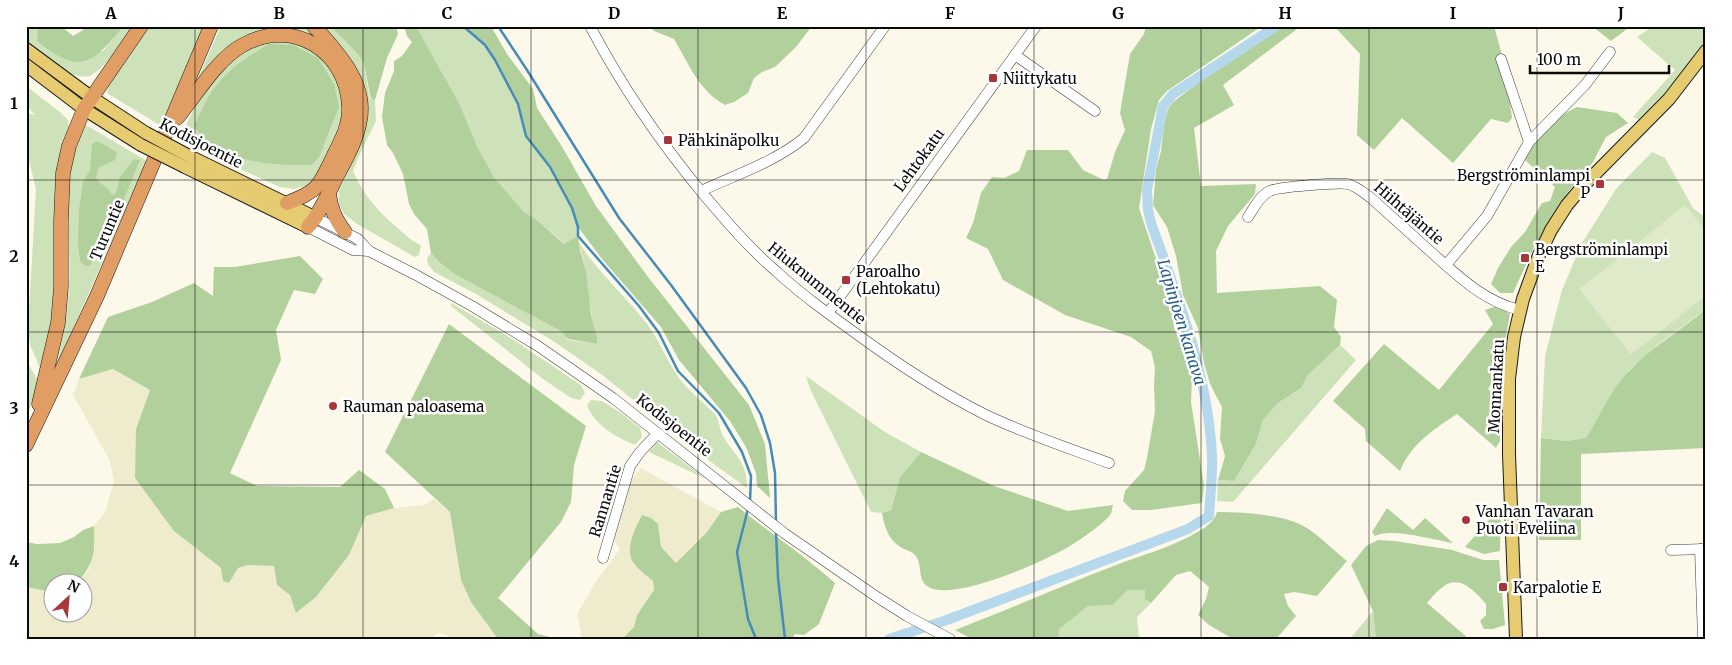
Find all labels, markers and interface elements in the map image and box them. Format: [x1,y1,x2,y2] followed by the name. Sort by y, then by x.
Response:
[104,3,117,23] text: A
[273,3,285,23] text: B
[442,3,452,23] text: C
[608,3,620,23] text: D
[777,3,788,23] text: E
[945,3,955,23] text: F
[1112,3,1124,23] text: G
[1278,3,1292,23] text: H
[1450,3,1456,23] text: I
[1617,3,1624,23] text: J
[1530,42,1668,74] scale bar
[1537,50,1581,69] text: 100 m
[1003,69,1077,88] place label: Niittykatu
[987,72,999,84] marker: Niittykatu
[10,93,18,113] text: 1
[156,114,246,172] street label: Kodisjoentie
[890,125,948,195] street label: Lehtokatu
[678,131,780,150] place label: Pähkinäpolku
[662,134,674,146] marker: Pähkinäpolku
[1457,166,1590,202] place label: Bergströminlampi P
[1370,178,1448,248] street label: Hiihtäjäntie
[1594,178,1606,190] marker: Bergströminlampi P
[86,197,128,263] street label: Turuntie
[764,238,870,328] street label: Hiuknummentie
[1535,240,1668,276] place label: Bergströminlampi E
[9,246,19,266] text: 2
[1519,252,1531,264] marker: Bergströminlampi E
[1153,257,1211,387] water label: Lapinjoen kanava
[856,262,940,298] place label: Paroalho (Lehtokatu)
[840,274,852,286] marker: Paroalho (Lehtokatu)
[1484,339,1508,433] street label: Monnankatu
[632,390,716,460] street label: Kodisjoentie
[343,397,484,416] place label: Rauman paloasema
[9,398,19,418] text: 3
[327,400,339,412] marker: Rauman paloasema
[585,462,625,540] street label: Rannantie
[1475,502,1594,538] place label: Vanhan Tavaran Puoti Eveliina
[1460,514,1472,526] marker: Vanhan Tavaran Puoti Eveliina
[9,551,19,571] text: 4
[42,572,92,622] north arrow
[65,576,83,597] text: N
[1513,578,1602,597] place label: Karpalotie E
[1497,581,1509,593] marker: Karpalotie E

